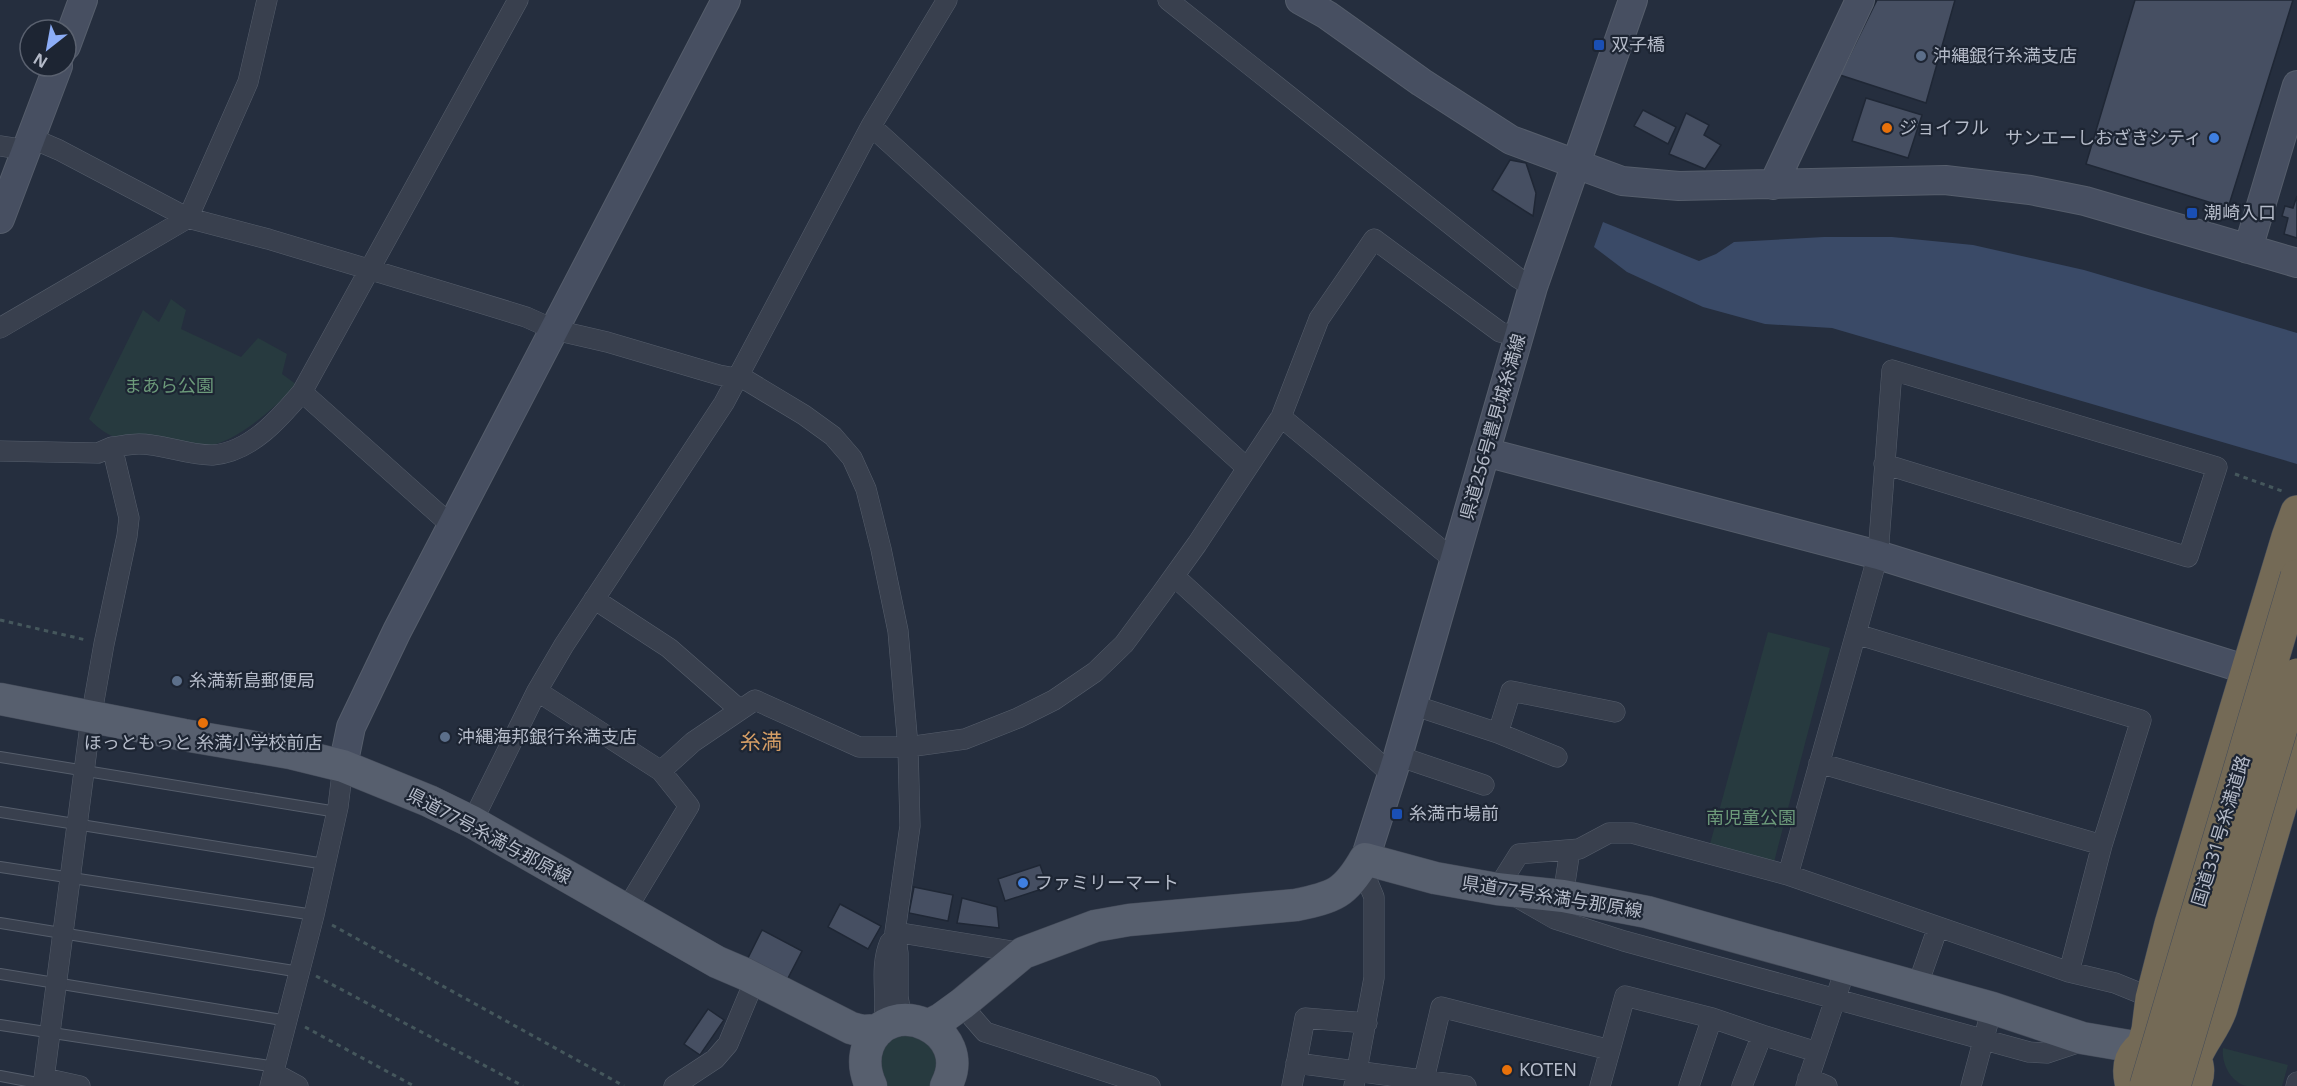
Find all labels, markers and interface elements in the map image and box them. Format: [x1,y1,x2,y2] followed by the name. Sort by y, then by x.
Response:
[18,18,78,78] north arrow
[1611,32,1665,56] place label: 双子橋
[1592,38,1606,52] marker: 双子橋
[1933,43,2077,67] place label: 沖縄銀行糸満支店
[29,48,52,74] text: N
[1914,49,1928,63] marker: 沖縄銀行糸満支店
[1899,115,1989,139] place label: ジョイフル
[1880,121,1894,135] marker: ジョイフル
[2005,125,2202,149] place label: サンエーしおざきシティ
[2207,131,2221,145] marker: サンエーしおざきシティ
[2204,200,2276,224] place label: 潮崎入口
[2185,206,2199,220] marker: 潮崎入口
[1454,331,1530,523] street label: 県道256号豊見城糸満線
[124,373,214,397] park label: まあら公園
[189,668,315,692] place label: 糸満新島郵便局
[170,674,184,688] marker: 糸満新島郵便局
[196,716,210,730] marker: ほっともっと 糸満小学校前店
[457,724,637,748] place label: 沖縄海邦銀行糸満支店
[740,727,782,755] district label: 糸満
[84,730,322,754] place label: ほっともっと 糸満小学校前店
[438,730,452,744] marker: 沖縄海邦銀行糸満支店
[2186,752,2254,909] street label: 国道331号糸満道路
[403,782,576,889] street label: 県道77号糸満与那原線
[1409,801,1499,825] place label: 糸満市場前
[1706,805,1796,829] park label: 南児童公園
[1390,807,1404,821] marker: 糸満市場前
[1035,870,1179,894] place label: ファミリーマート
[1460,870,1644,922] street label: 県道77号糸満与那原線
[1016,876,1030,890] marker: ファミリーマート
[1519,1057,1577,1081] place label: KOTEN
[1500,1063,1514,1077] marker: KOTEN

